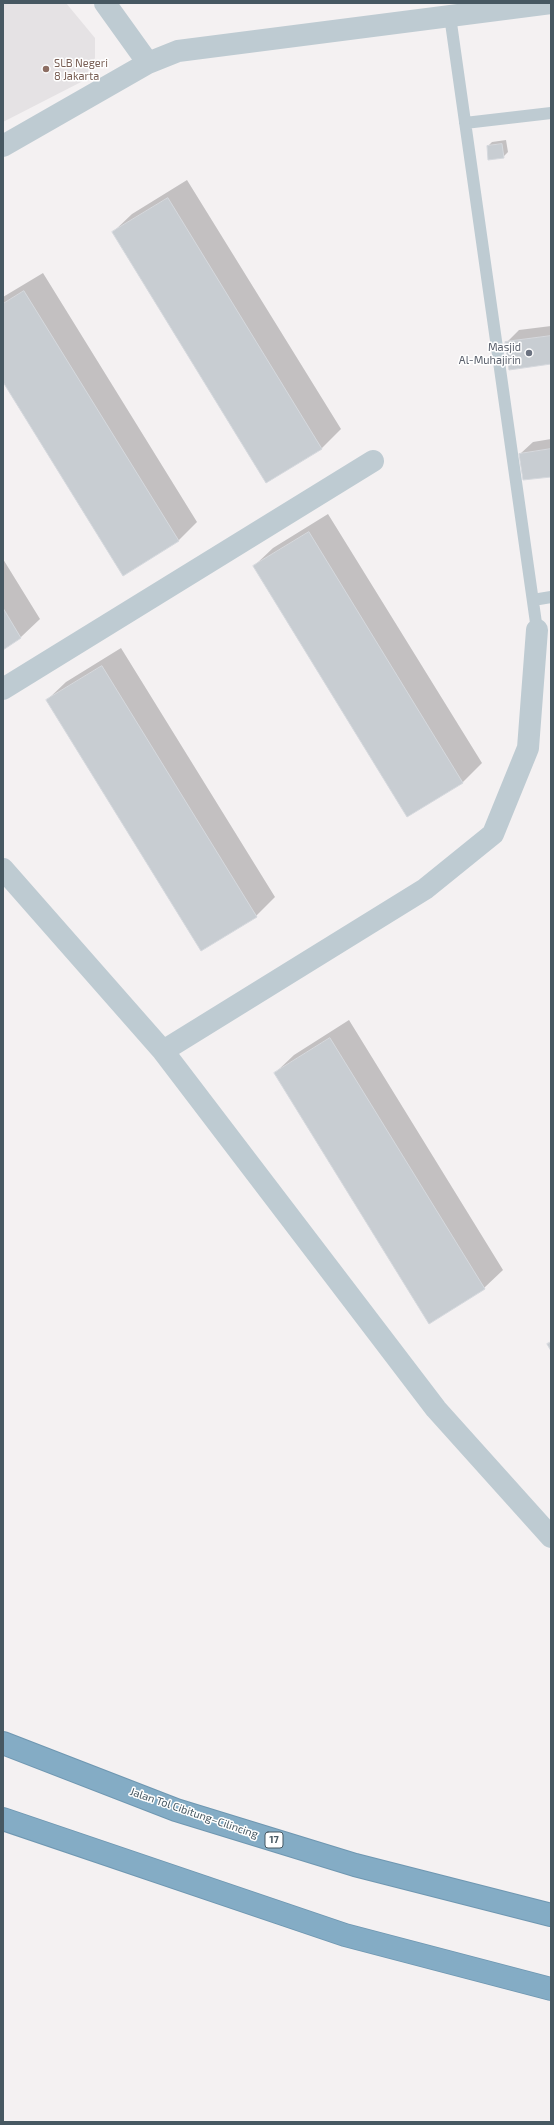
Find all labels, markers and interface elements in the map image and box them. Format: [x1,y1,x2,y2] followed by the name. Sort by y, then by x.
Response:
[54,56,108,82] place label: SLB Negeri 8 Jakarta
[41,64,51,74] marker: SLB Negeri 8 Jakarta
[459,340,521,366] place label: Masjid Al-Muhajirin
[524,348,534,358] marker: Masjid Al-Muhajirin
[128,1785,260,1841] street label: Jalan Tol Cibitung–Cilincing
[265,1832,283,1848] road number: 17

